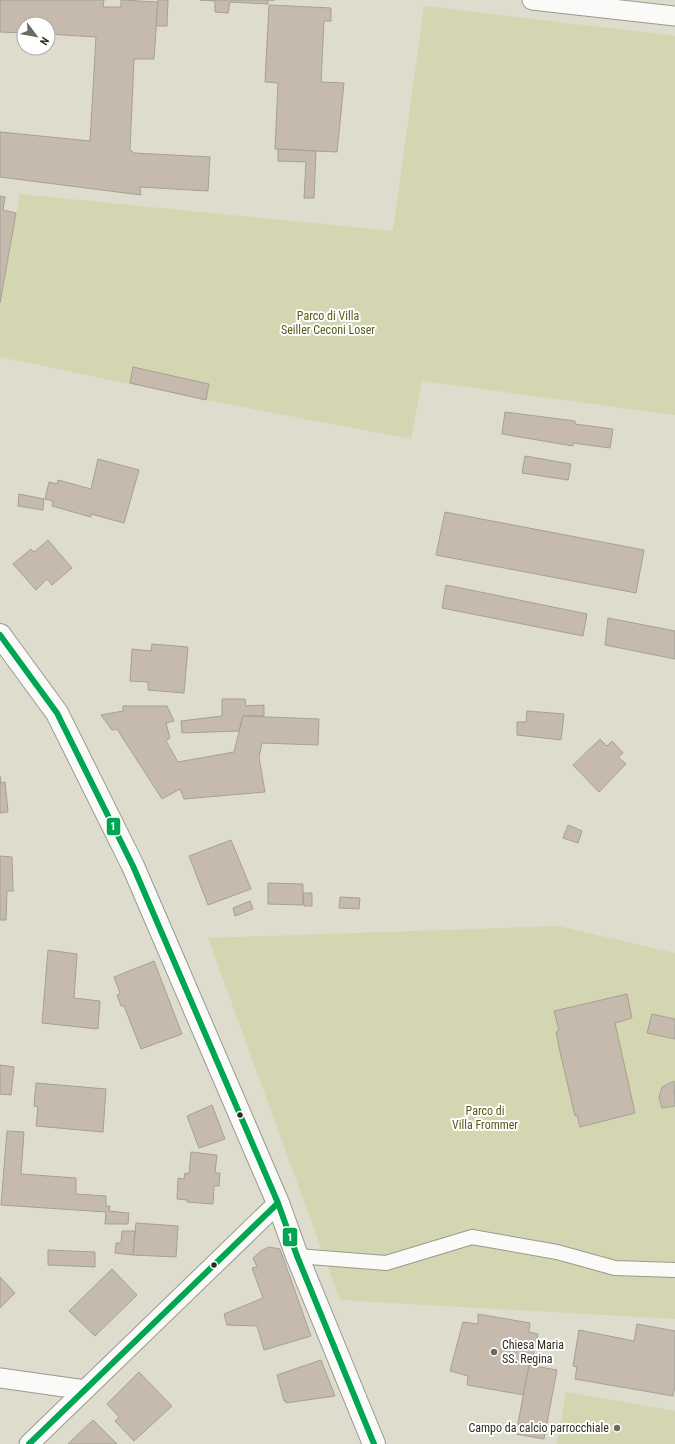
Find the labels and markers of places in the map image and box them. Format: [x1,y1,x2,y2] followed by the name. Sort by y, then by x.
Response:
[235,1110,245,1120] unlabelled marker
[209,1260,219,1270] unlabelled marker
[502,1338,564,1366] place label: Chiesa Maria SS. Regina
[489,1347,499,1357] marker: Chiesa Maria SS. Regina
[468,1421,609,1435] place label: Campo da calcio parrocchiale
[612,1423,622,1433] marker: Campo da calcio parrocchiale

